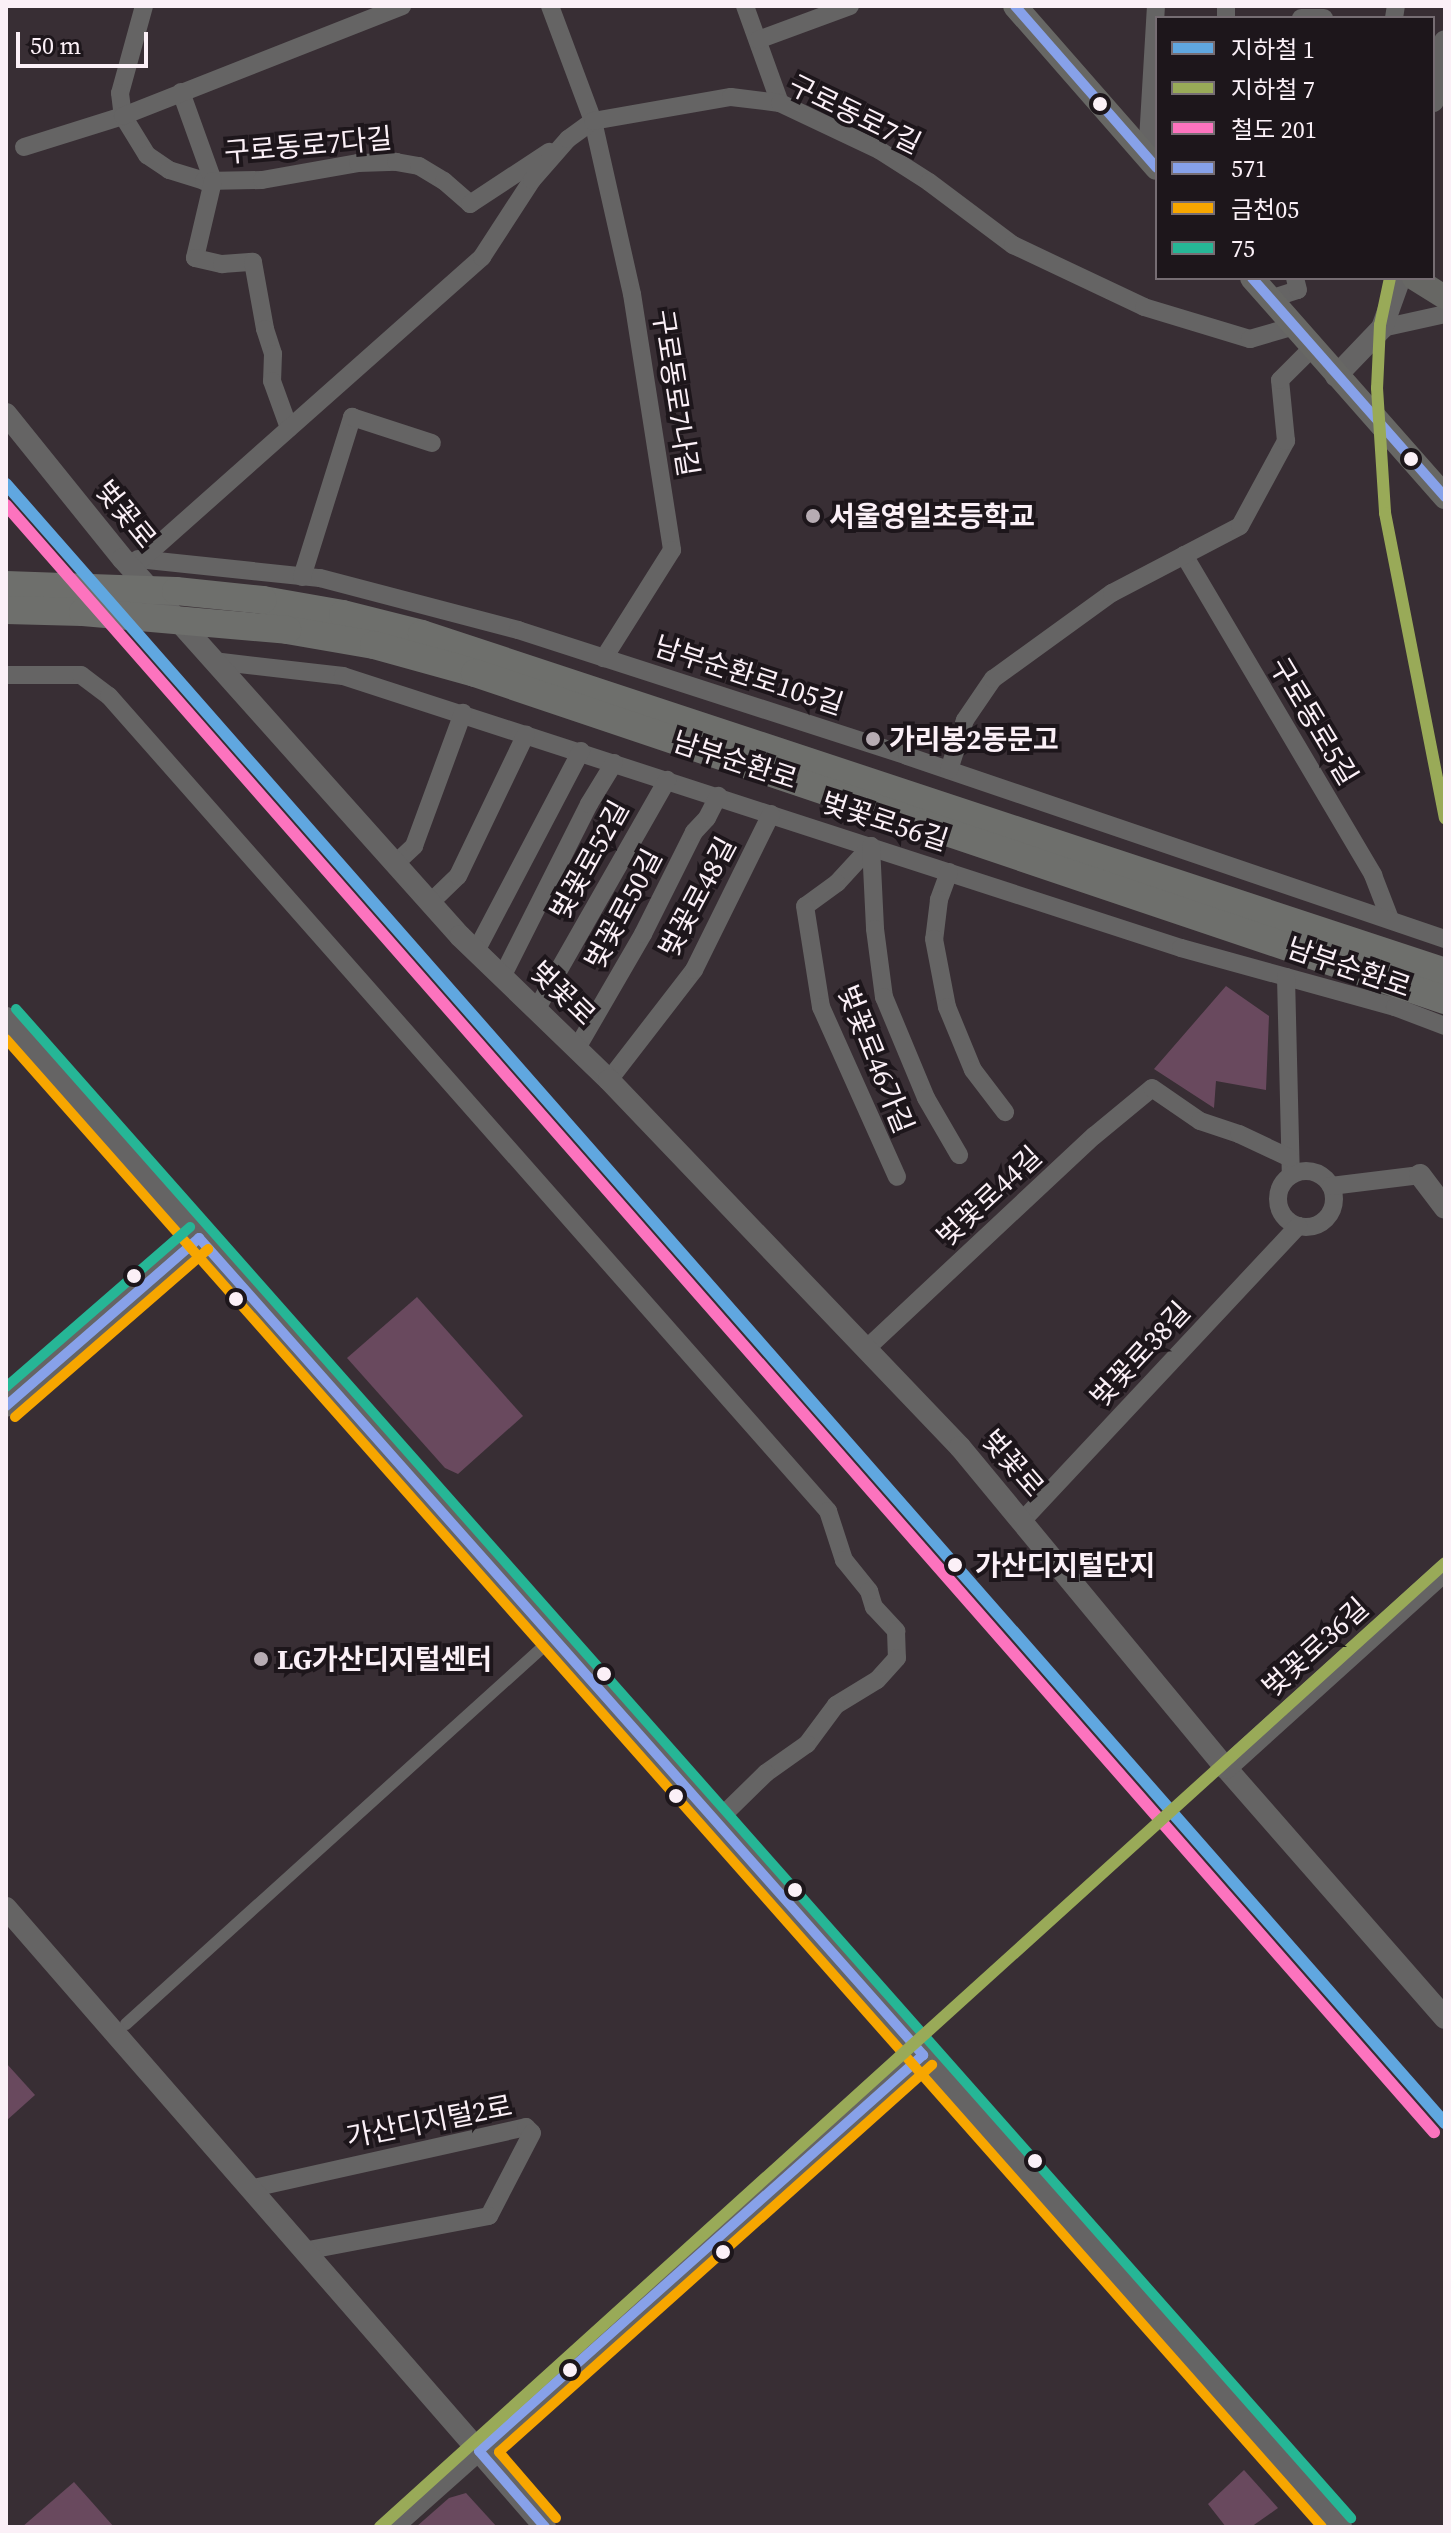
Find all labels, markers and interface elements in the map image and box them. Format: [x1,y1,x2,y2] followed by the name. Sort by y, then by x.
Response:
[20,16,152,66] scale bar
[1155,16,1435,280] legend
[30,29,81,62] text: 50 m
[1231,33,1315,66] text: 지하철 1
[783,68,927,160] street label: 구로동로7길
[1231,73,1315,106] text: 지하철 7
[1092,96,1108,112] unlabelled marker
[1231,113,1317,146] text: 철도 201
[223,121,393,169] street label: 구로동로7다길
[1231,152,1267,185] text: 571
[1231,193,1299,226] text: 금천05
[1231,232,1255,265] text: 75
[646,307,706,479] street label: 구로동로7나길
[1403,451,1419,467] unlabelled marker
[89,473,163,555] street label: 벚꽃로
[829,499,1035,533] place label: 서울영일초등학교
[804,507,822,525] marker: 서울영일초등학교
[650,629,848,721] street label: 남부순환로105길
[1263,651,1365,791] street label: 구로동로5길
[889,722,1059,756] place label: 가리봉2동문고
[669,724,801,796] street label: 남부순환로
[864,730,882,748] marker: 가리봉2동문고
[817,785,953,857] street label: 벚꽃로56길
[543,795,635,925] street label: 벚꽃로52길
[651,831,743,963] street label: 벚꽃로48길
[577,843,669,975] street label: 벚꽃로50길
[1283,930,1415,1004] street label: 남부순환로
[524,954,602,1032] street label: 벚꽃로
[831,980,921,1138] street label: 벚꽃로46가길
[930,1139,1048,1253] street label: 벚꽃로44길
[126,1268,142,1284] unlabelled marker
[228,1291,244,1307] unlabelled marker
[1083,1295,1197,1413] street label: 벚꽃로38길
[975,1423,1051,1503] street label: 벚꽃로
[975,1548,1155,1582] place label: 가산디지털단지
[942,1552,968,1578] marker: 가산디지털단지
[1255,1591,1375,1703] street label: 벚꽃로36길
[277,1642,492,1676] place label: LG가산디지털센터
[252,1650,270,1668] marker: LG가산디지털센터
[596,1666,612,1682] unlabelled marker
[668,1788,684,1804] unlabelled marker
[787,1882,803,1898] unlabelled marker
[343,2088,515,2154] street label: 가산디지털2로
[1027,2153,1043,2169] unlabelled marker
[715,2244,731,2260] unlabelled marker
[562,2362,578,2378] unlabelled marker

